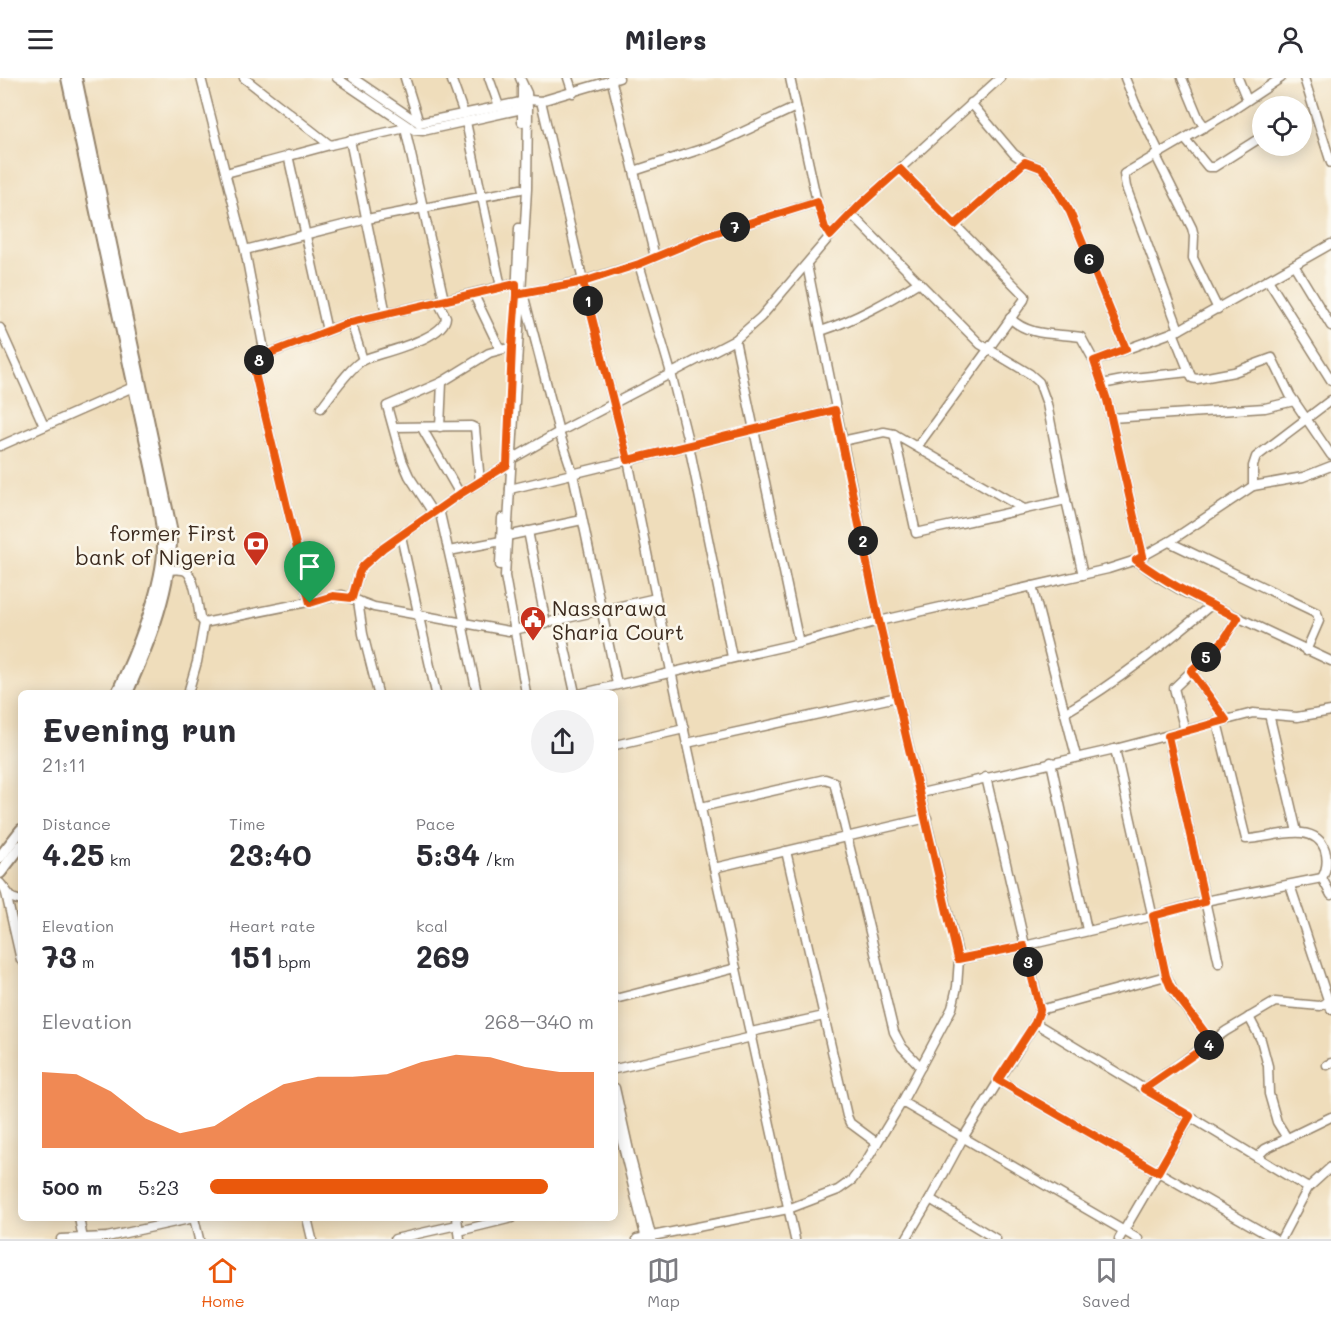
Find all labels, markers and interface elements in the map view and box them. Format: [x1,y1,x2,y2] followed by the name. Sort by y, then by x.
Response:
[624,22,707,57] text: Milers
[24,23,57,56] icon: menu
[1274,23,1307,56] icon: person
[1252,96,1312,156] map controls
[1252,96,1312,156] button: locate
[720,212,750,242] pin: 7
[731,216,739,237] text: 7
[1074,244,1104,274] pin: 6
[1084,248,1094,269] text: 6
[573,286,603,316] pin: 1
[584,290,592,311] text: 1
[244,345,274,375] pin: 8
[254,349,264,370] text: 8
[76,519,236,570] place label: former First bank of Nigeria
[848,526,878,556] pin: 2
[241,529,271,567] bank icon: former First bank of Nigeria
[859,530,867,551] text: 2
[284,541,335,603] pin
[293,550,326,583] icon: arrive
[552,594,684,645] place label: Nassarawa Sharia Court
[518,604,548,642] public building icon: Nassarawa Sharia Court
[1191,642,1221,672] pin: 5
[1201,646,1211,667] text: 5
[42,707,236,750] text: Evening run
[531,710,594,773] button: share
[42,751,86,777] text: 21:11
[42,813,111,834] text: Distance
[229,813,265,834] text: Time
[416,813,455,834] text: Pace
[42,834,105,874] text: 4.25
[229,834,312,874] text: 23:40
[416,834,480,874] text: 5:34
[105,849,131,870] text: km
[480,849,515,870] text: /km
[42,915,114,936] text: Elevation
[229,915,315,936] text: Heart rate
[416,915,448,936] text: kcal
[42,936,77,976] text: 73
[229,936,273,976] text: 151
[416,936,469,976] text: 269
[1013,947,1043,977] pin: 3
[77,951,95,972] text: m
[273,951,311,972] text: bpm
[1023,951,1033,972] text: 3
[42,1008,132,1034] text: Elevation
[484,1008,594,1034] text: 268–340 m
[1194,1030,1224,1060] pin: 4
[1204,1034,1214,1055] text: 4
[42,1174,102,1200] text: 500 m
[138,1174,179,1200] text: 5:23
[201,1254,245,1311] tab: Home
[647,1254,680,1311] tab: Map
[1082,1254,1130,1311] tab: Saved

